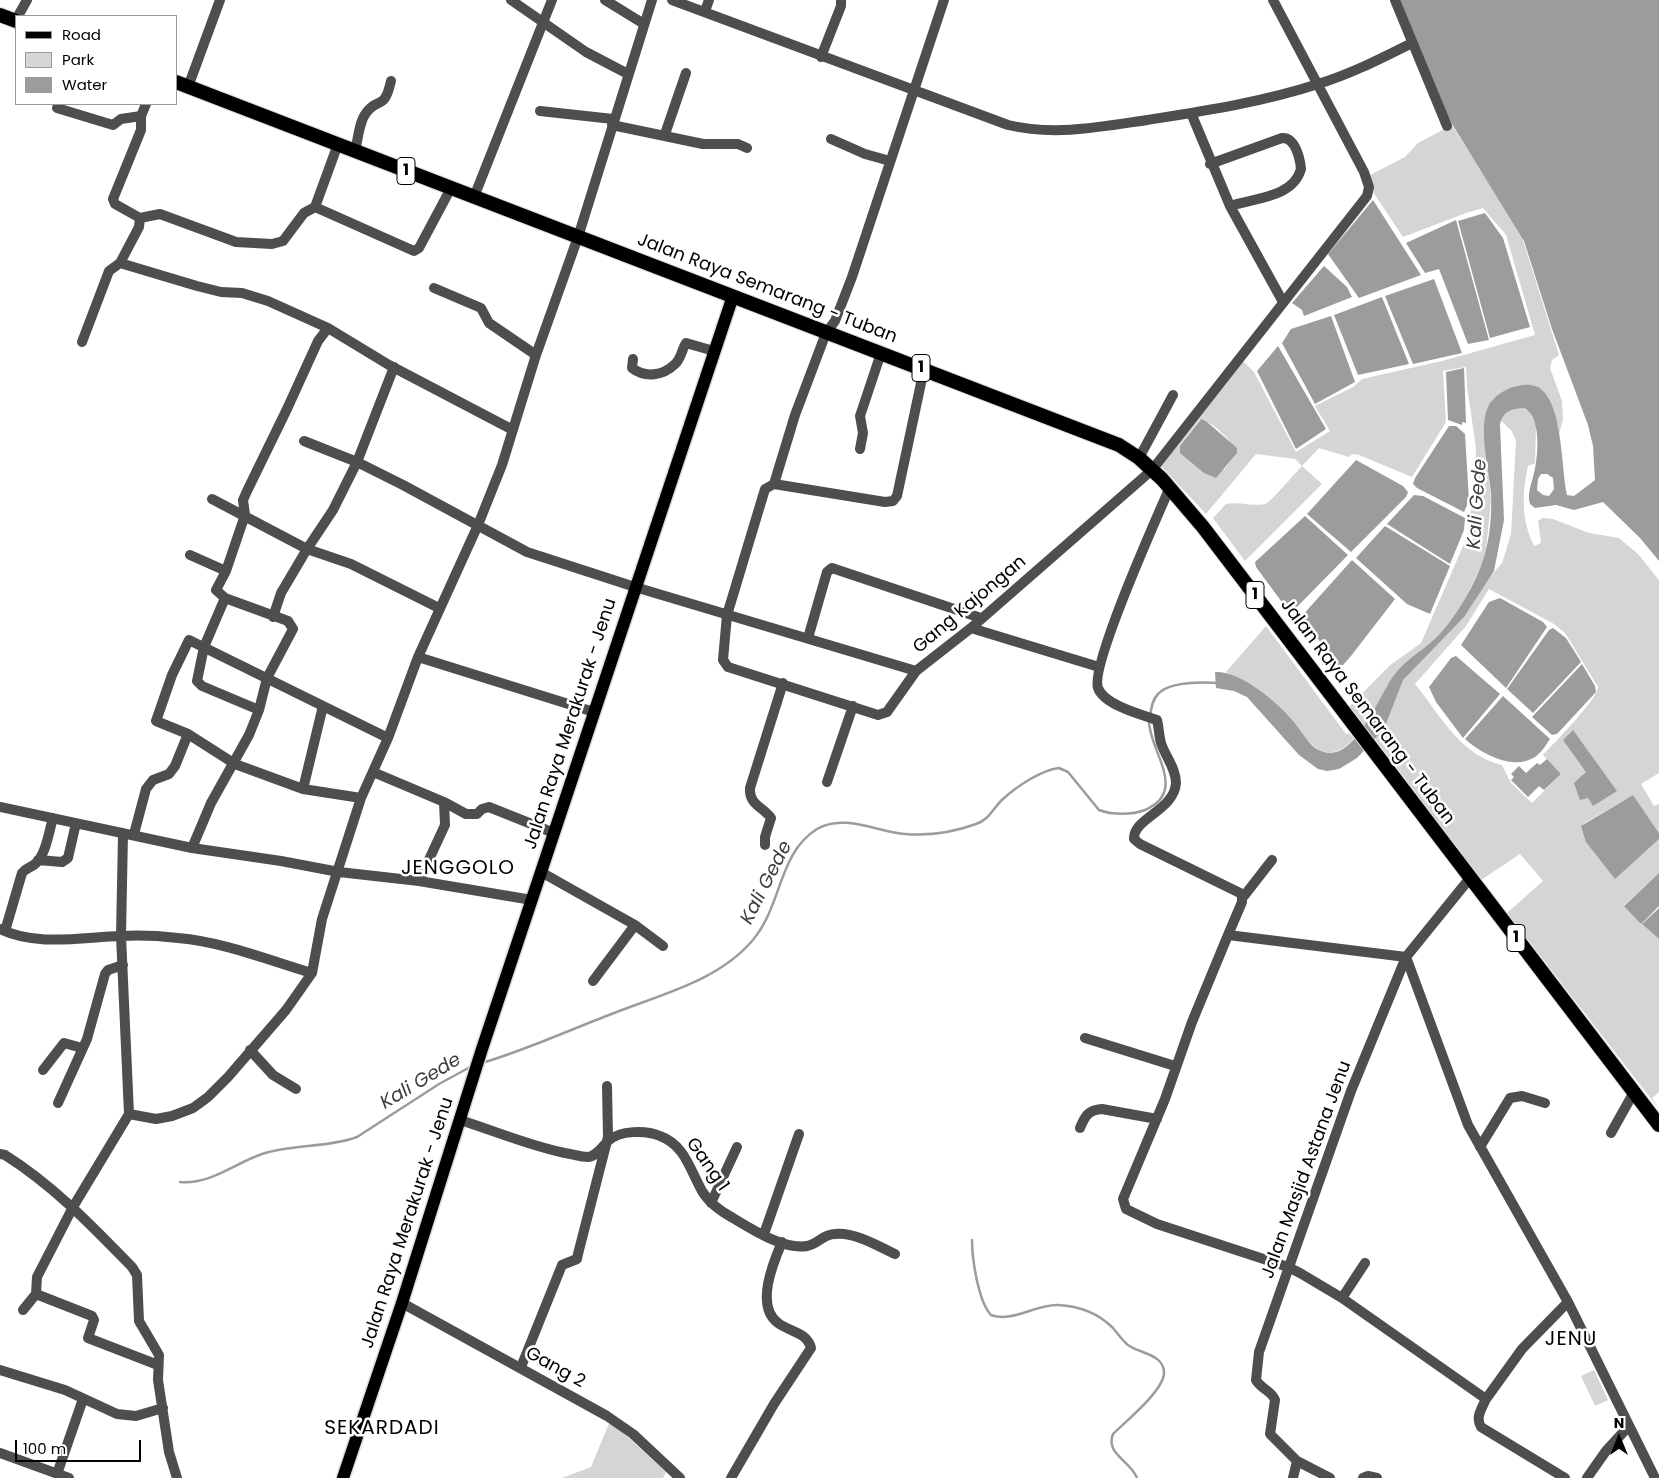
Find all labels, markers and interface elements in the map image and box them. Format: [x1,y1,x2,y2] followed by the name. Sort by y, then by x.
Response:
[15,15,178,105] legend
[62,24,101,45] text: Road
[62,49,94,70] text: Park
[62,74,107,95] text: Water
[397,158,415,185] road number: 1
[634,229,900,349] street label: Jalan Raya Semarang - Tuban
[912,354,930,382] road number: 1
[1463,458,1493,550] water label: Kali Gede
[909,551,1031,659] street label: Gang Kajongan
[1246,582,1264,608] road number: 1
[1275,595,1459,829] street label: Jalan Raya Semarang - Tuban
[520,596,622,852] street label: Jalan Raya Merakurak - Jenu
[736,838,798,928] water label: Kali Gede
[400,857,516,881] district label: JENGGOLO
[1507,924,1525,951] road number: 1
[376,1049,466,1115] water label: Kali Gede
[1258,1058,1356,1282] street label: Jalan Masjid Astana Jenu
[357,1095,459,1351] street label: Jalan Raya Merakurak - Jenu
[681,1134,733,1196] street label: Gang 1
[1544,1328,1598,1352] district label: JENU
[521,1343,589,1393] street label: Gang 2
[1594,1413,1644,1463] north arrow
[1614,1413,1624,1433] text: N
[323,1417,441,1441] district label: SEKARDADI
[18,1430,144,1462] scale bar
[23,1438,66,1459] text: 100 m

